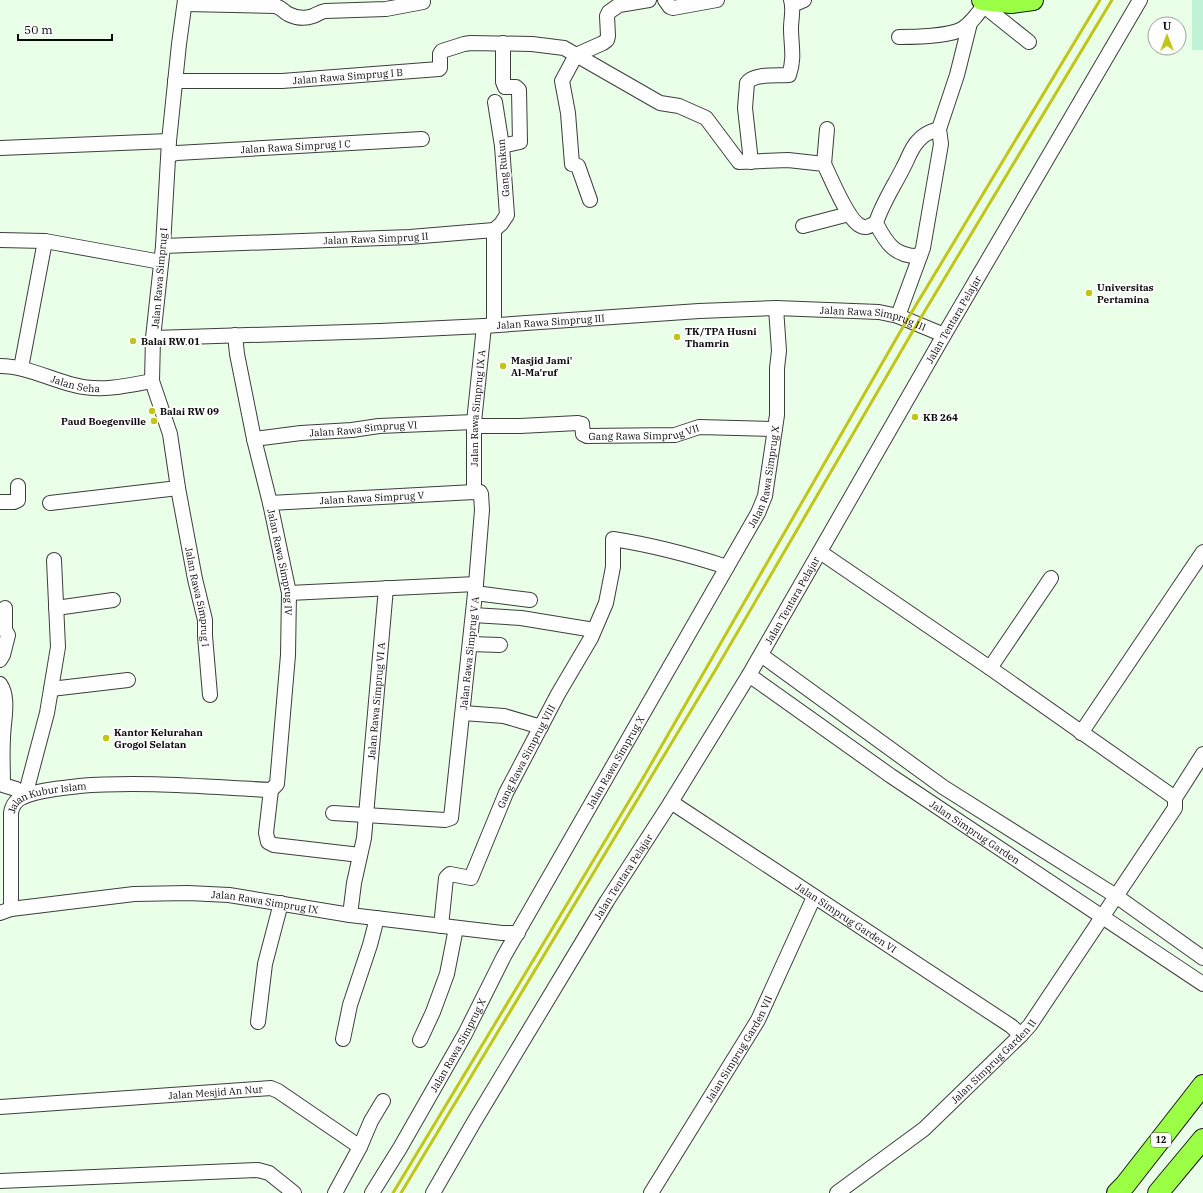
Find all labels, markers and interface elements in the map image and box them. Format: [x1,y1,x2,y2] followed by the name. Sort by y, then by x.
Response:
[18,16,112,42] scale bar
[1147,16,1187,56] north arrow
[1163,19,1172,33] text: U
[24,22,53,37] text: 50 m
[292,66,404,87] street label: Jalan Rawa Simprug I B
[240,137,351,156] street label: Jalan Rawa Simprug I C
[494,138,513,197] street label: Gang Rukun
[149,227,170,329] street label: Jalan Rawa Simprug I
[323,229,429,247] street label: Jalan Rawa Simprug II
[923,273,985,366] street label: Jalan Tentara Pelajar
[1097,281,1154,306] place label: Universitas Pertamina
[1084,288,1094,298] marker: Universitas Pertamina
[820,304,928,334] street label: Jalan Rawa Simprug III
[496,312,605,332] street label: Jalan Rawa Simprug III
[685,325,757,350] place label: TK/TPA Husni Thamrin
[672,332,682,342] marker: TK/TPA Husni Thamrin
[141,335,200,348] place label: Balai RW 01
[128,336,138,346] marker: Balai RW 01
[468,349,489,467] street label: Jalan Rawa Simprug IX A
[511,354,572,379] place label: Masjid Jami' Al-Ma'ruf
[498,361,508,371] marker: Masjid Jami' Al-Ma'ruf
[49,372,101,395] street label: Jalan Seha
[160,405,219,418] place label: Balai RW 09
[147,406,157,416] marker: Balai RW 09
[923,411,958,424] place label: KB 264
[910,412,920,422] marker: KB 264
[61,415,146,428] place label: Paud Boegenville
[149,416,159,426] marker: Paud Boegenville
[309,418,418,439] street label: Jalan Rawa Simprug VI
[588,421,701,443] street label: Gang Rawa Simprug VII
[745,425,782,530] street label: Jalan Rawa Simprug X
[319,489,425,507] street label: Jalan Rawa Simprug V
[264,508,295,616] street label: Jalan Rawa Simprug IV
[182,546,212,647] street label: Jalan Rawa Simprug I
[762,554,823,647] street label: Jalan Tentara Pelajar
[457,596,482,710] street label: Jalan Rawa Simprug V A
[365,642,388,760] street label: Jalan Rawa Simprug VI A
[494,702,558,810] street label: Gang Rawa Simprug VIII
[584,713,648,811] street label: Jalan Rawa Simprug X
[114,726,203,751] place label: Kantor Kelurahan Grogol Selatan
[101,733,111,743] marker: Kantor Kelurahan Grogol Selatan
[5,779,88,814] street label: Jalan Kubur Islam
[927,798,1023,867] street label: Jalan Simprug Garden
[591,831,656,922] street label: Jalan Tentara Pelajar
[793,880,899,956] street label: Jalan Simprug Garden VI
[211,888,320,917] street label: Jalan Rawa Simprug IX
[703,994,775,1105] street label: Jalan Simprug Garden VII
[427,996,489,1095] street label: Jalan Rawa Simprug X
[948,1017,1039,1106] street label: Jalan Simprug Garden II
[168,1083,264,1102] street label: Jalan Mesjid An Nur
[1151,1133,1171,1147] road number: 12

